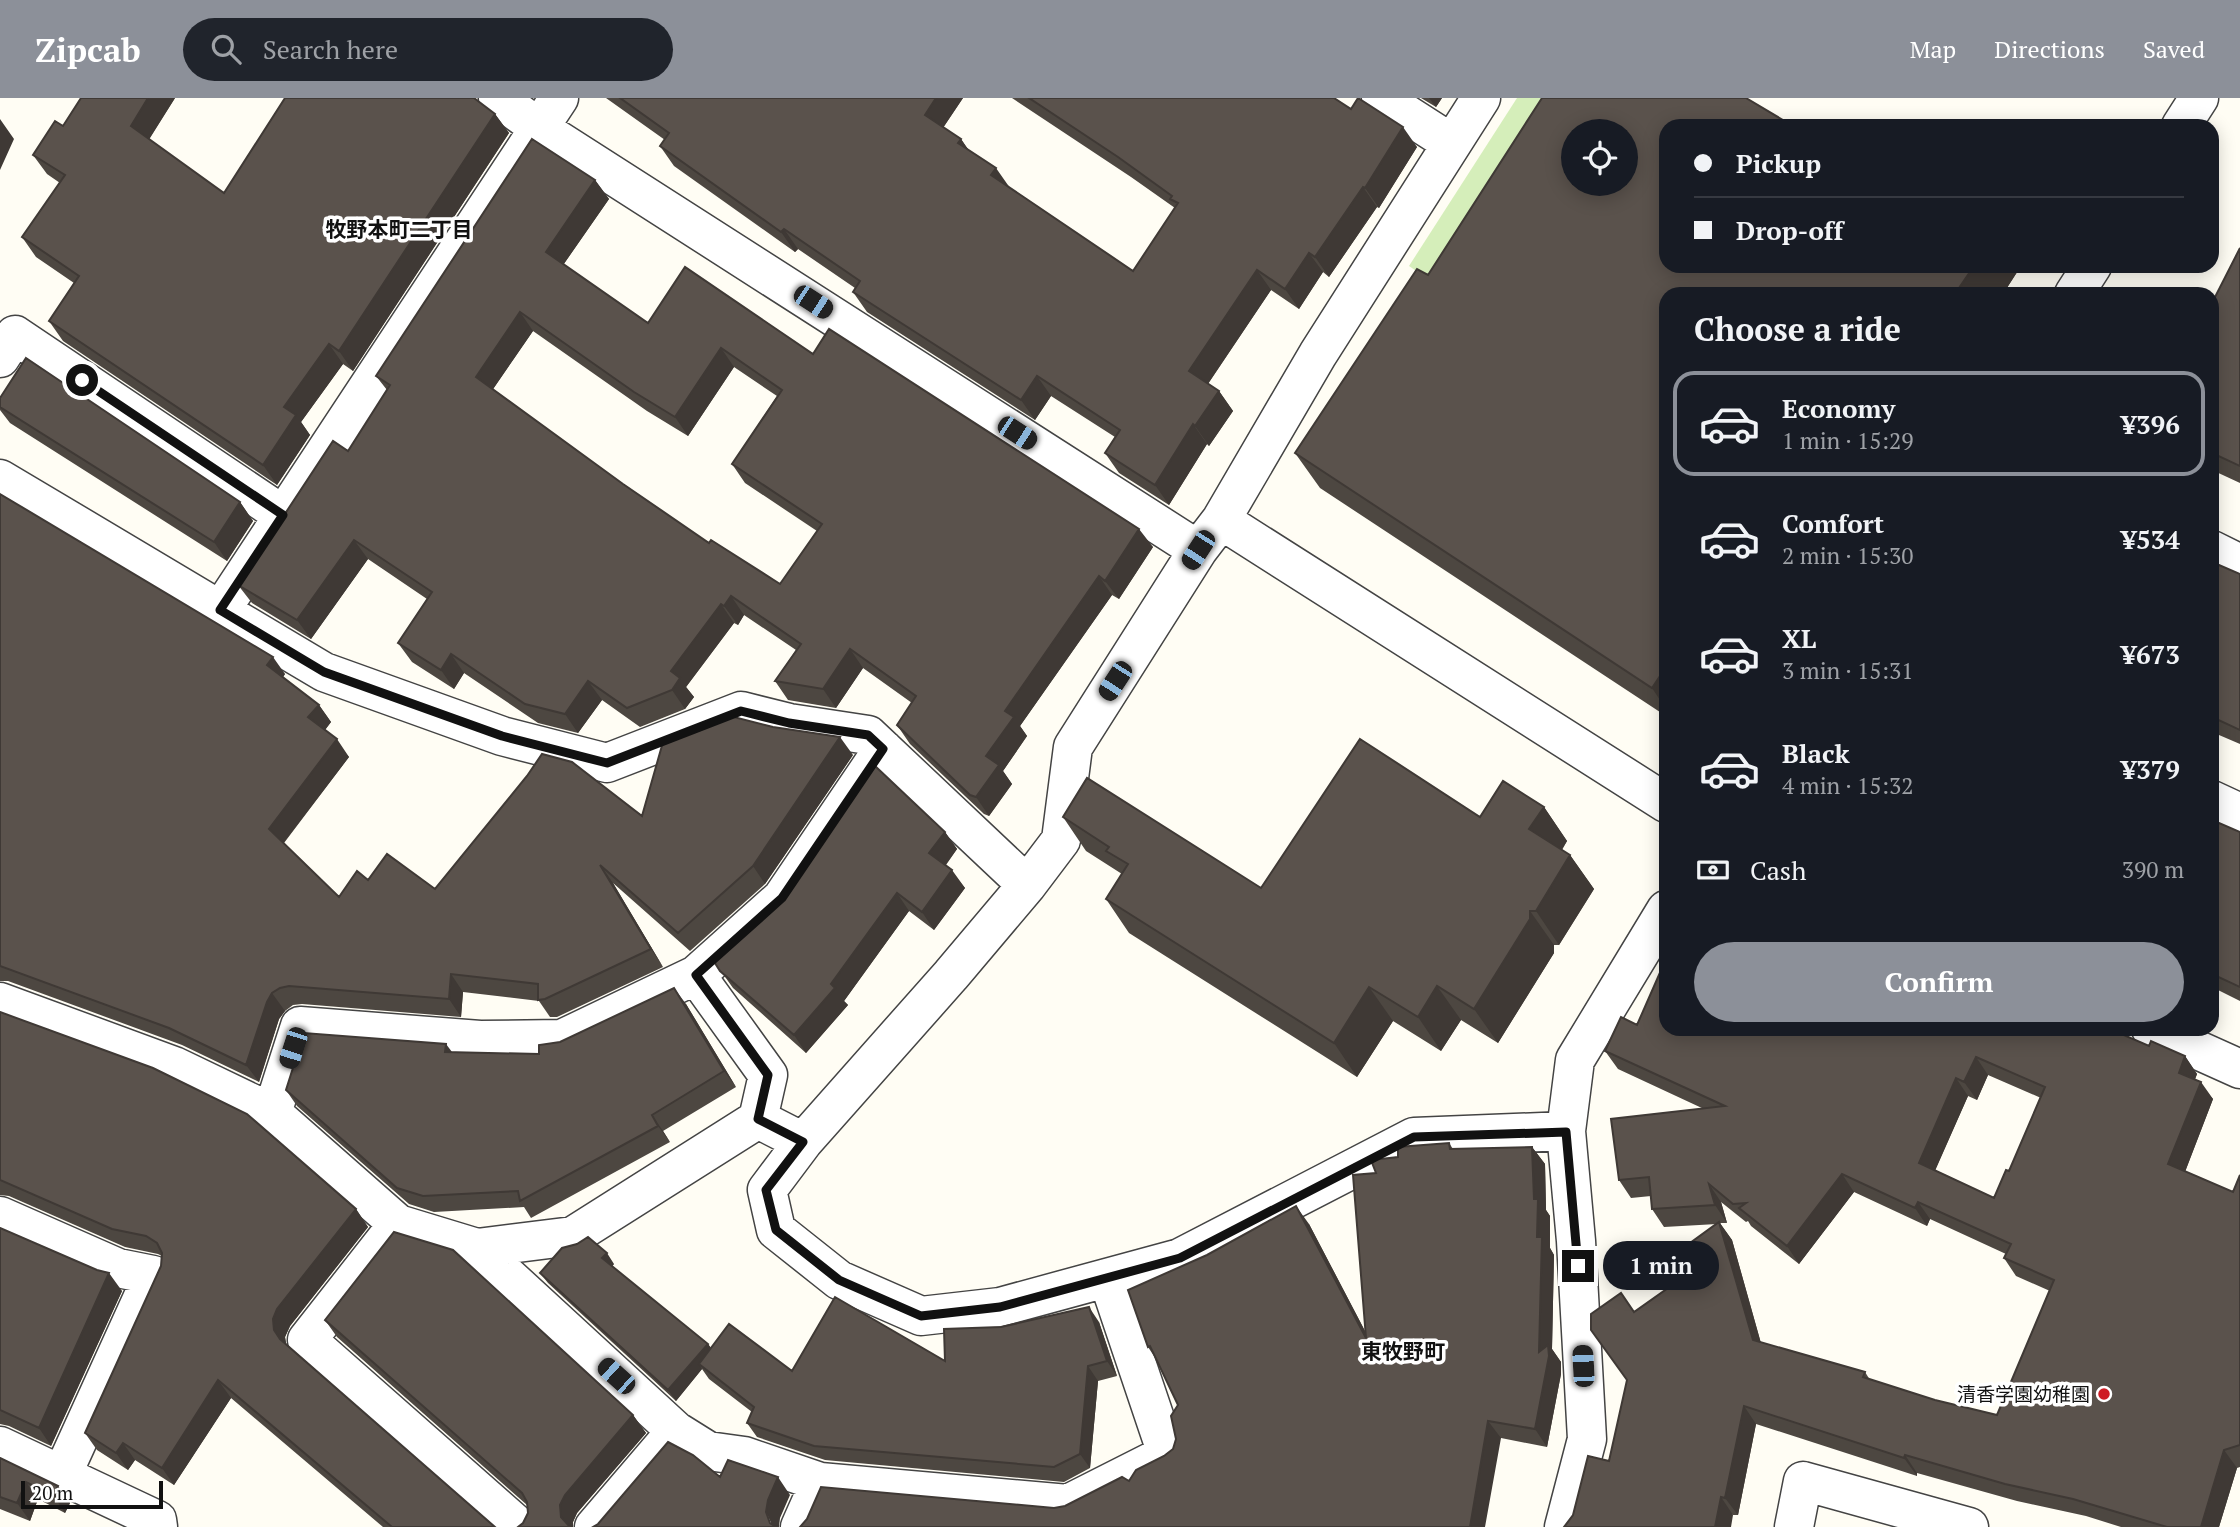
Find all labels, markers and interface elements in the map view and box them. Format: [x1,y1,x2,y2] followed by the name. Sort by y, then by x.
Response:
[183,18,673,81] search box
[35,28,141,71] text: Zipcab
[207,30,245,68] icon: search
[263,32,398,66] text: Search here
[1910,33,1956,65] text: Map
[1994,33,2105,65] text: Directions
[2143,33,2205,65] text: Saved
[1561,119,1638,196] map controls
[1561,119,1638,196] button: locate
[1736,146,1821,180] text: Pickup
[1736,213,1843,247] text: Drop-off
[326,215,473,243] district label: 牧野本町二丁目
[790,282,837,322] car
[1694,308,1901,350] text: Choose a ride
[66,364,98,396] route start
[1782,391,1895,425] text: Economy
[1698,392,1761,455] icon: car
[2121,407,2180,441] text: ¥396
[994,413,1041,453] car
[1782,425,1914,456] text: 1 min · 15:29
[1782,506,1884,540] text: Comfort
[1698,507,1761,570] icon: car
[2121,522,2180,556] text: ¥534
[1178,527,1219,573] car
[1782,540,1914,571] text: 2 min · 15:30
[1782,621,1816,655] text: XL
[1698,622,1761,685] icon: car
[2121,637,2180,671] text: ¥673
[1782,655,1914,686] text: 3 min · 15:31
[1095,658,1136,704] car
[1782,736,1850,770] text: Black
[1698,737,1761,800] icon: car
[2121,752,2180,786] text: ¥379
[1782,770,1914,801] text: 4 min · 15:32
[1694,851,1732,889] icon: cash
[1750,853,1806,887] text: Cash
[2122,854,2184,885] text: 390 m
[1694,942,2184,1022] button: Confirm
[277,1025,310,1071] car
[1602,1242,1718,1290] callout: 1 min
[1562,1250,1594,1282] route end
[1630,1250,1692,1281] text: 1 min
[1361,1337,1445,1365] district label: 東牧野町
[1572,1344,1595,1388] car
[594,1354,639,1398] car
[1957,1381,2090,1406] place label: 清香学園幼稚園
[2096,1386,2112,1402] marker: 清香学園幼稚園
[21,1478,163,1510] scale bar
[32,1480,73,1505] text: 20 m

